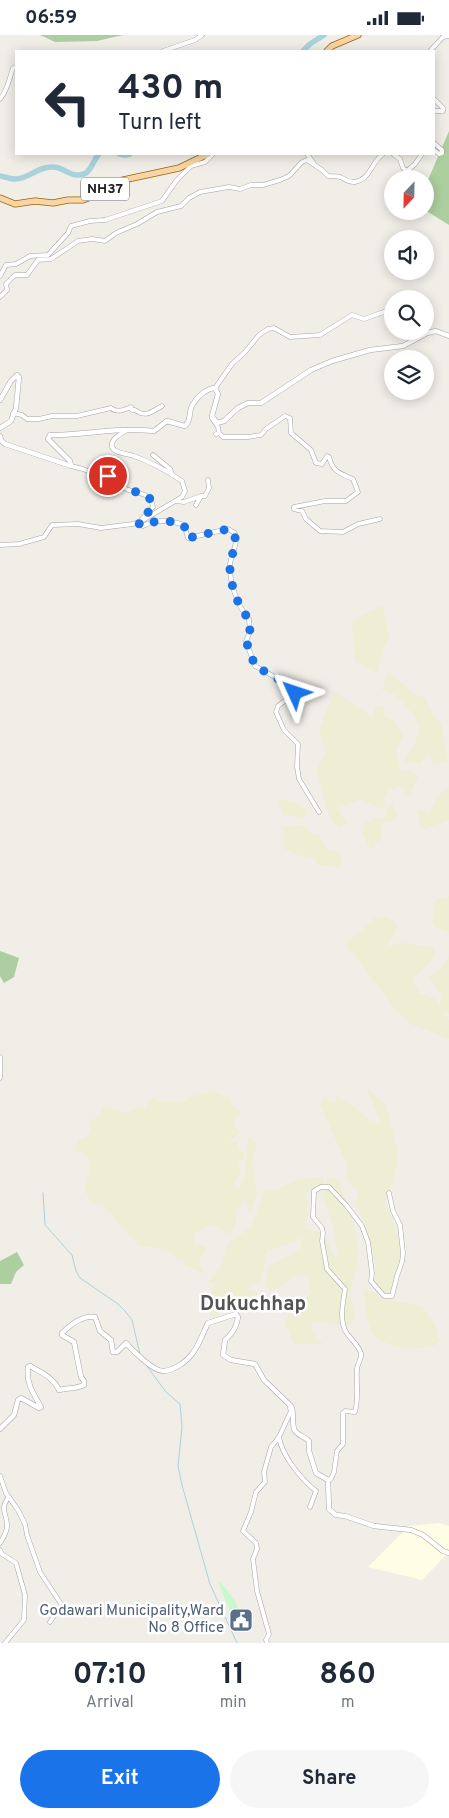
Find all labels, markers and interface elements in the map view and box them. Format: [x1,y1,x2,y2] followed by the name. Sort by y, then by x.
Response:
[25,6,77,30] text: 06:59
[118,67,223,111] text: 430 m
[35,70,100,135] icon: left
[118,110,201,137] text: Turn left
[384,170,434,220] north arrow
[384,170,434,400] map controls
[81,177,129,201] road number: NH37
[384,230,434,280] button: sound
[384,290,434,340] button: search
[384,350,434,400] button: layers
[87,455,129,497] pin
[94,462,122,490] icon: arrive
[268,666,320,718] position arrow
[200,1292,306,1318] district label: Dukuchhap
[39,1602,224,1638] place label: Godawari Municipality,Ward No 8 Office
[228,1607,254,1633] public building icon: Godawari Municipality,Ward No 8 Office
[73,1657,147,1694] text: 07:10
[221,1657,245,1694] text: 11
[319,1657,376,1694] text: 860
[86,1693,134,1713] text: Arrival
[220,1693,246,1713] text: min
[341,1693,354,1713] text: m
[20,1750,220,1808] button: Exit
[230,1750,429,1808] button: Share

